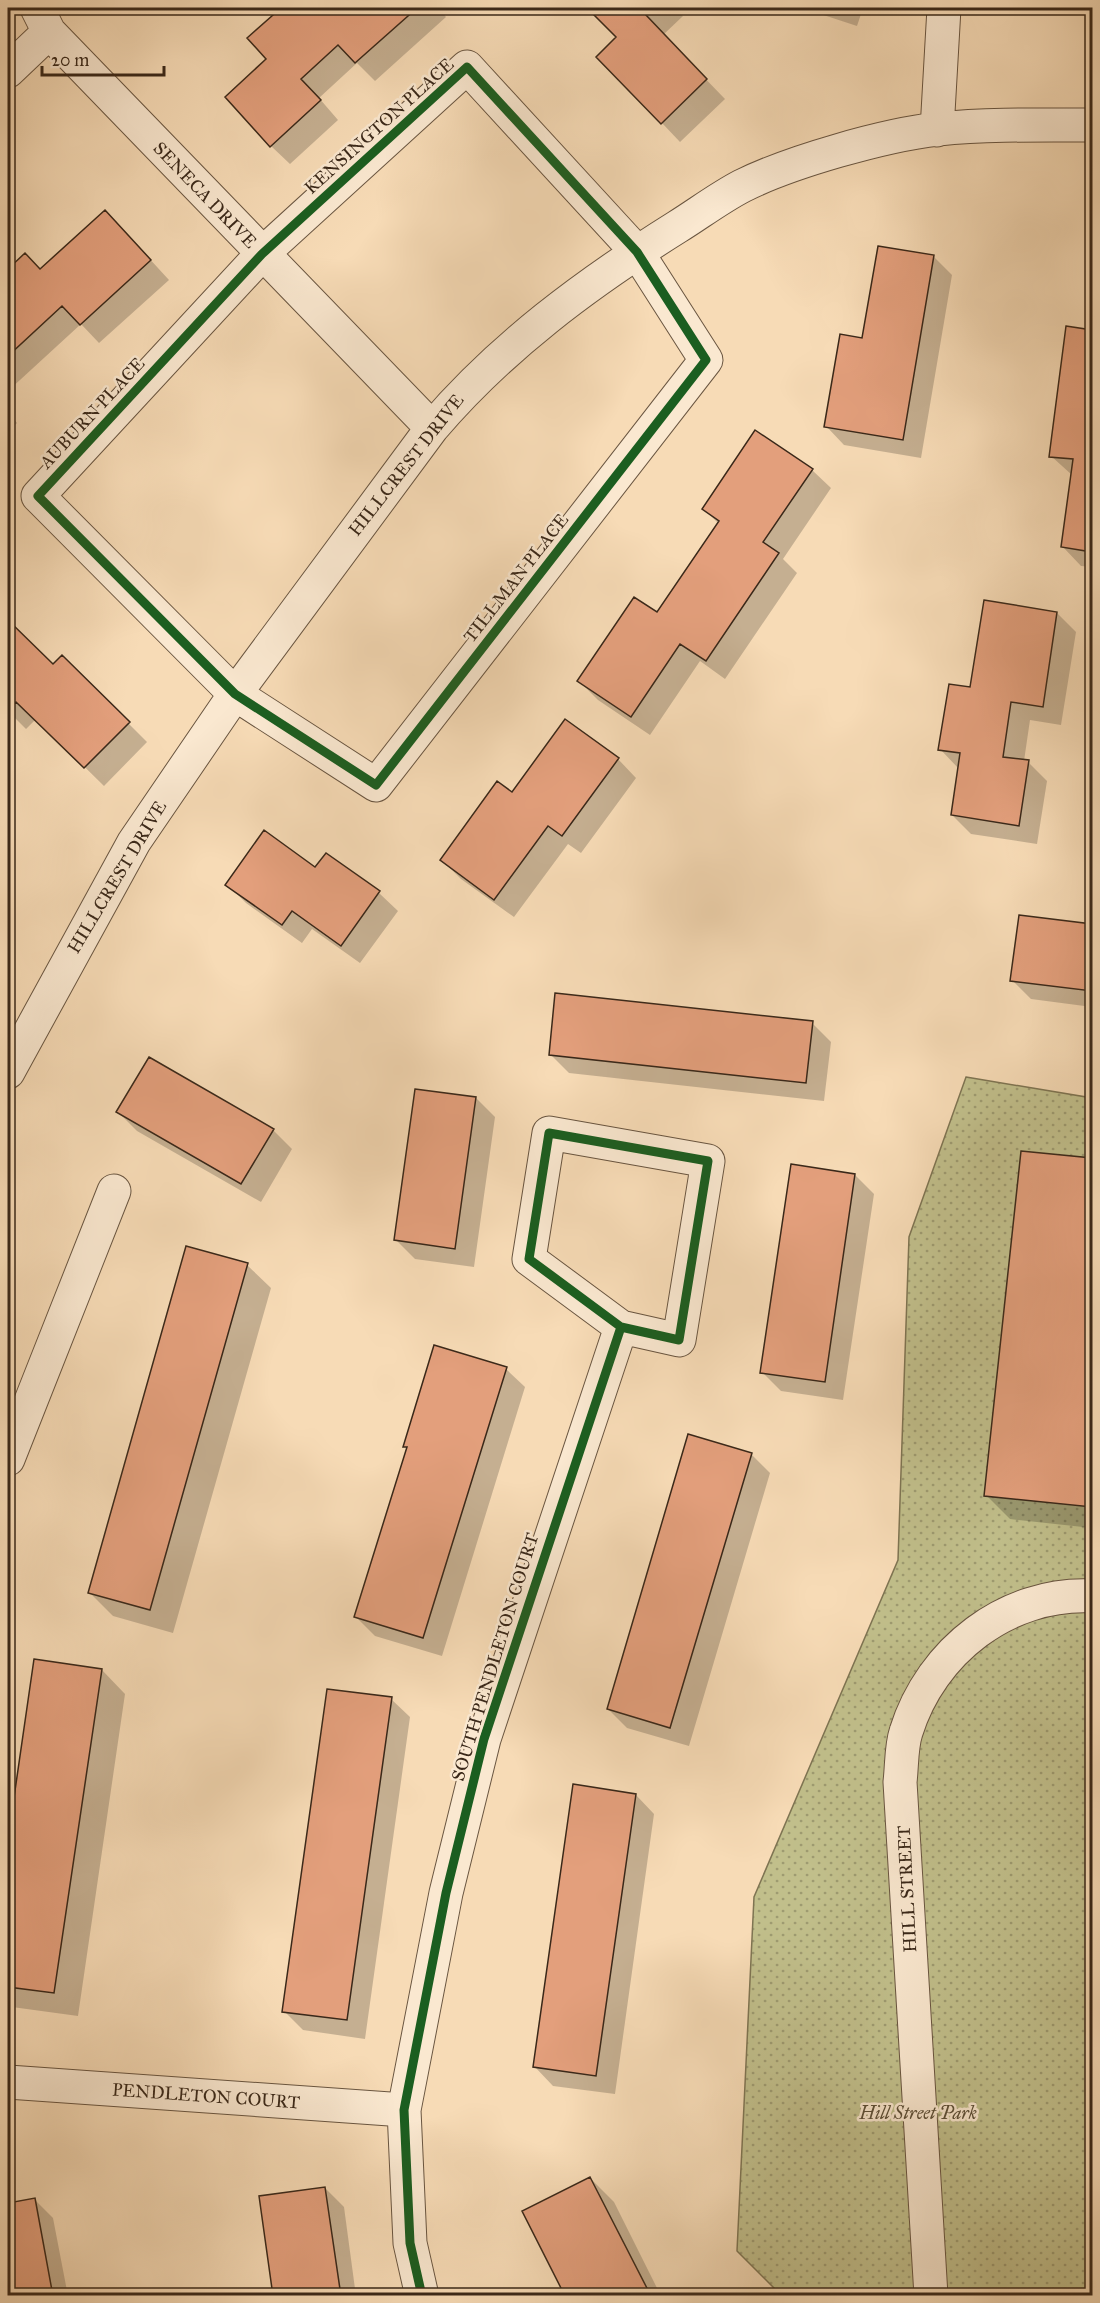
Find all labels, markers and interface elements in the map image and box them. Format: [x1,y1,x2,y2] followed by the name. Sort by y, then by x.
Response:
[42,39,164,77] scale bar
[51,49,89,71] text: 20 m
[300,53,458,199] street label: KENSINGTON PLACE
[149,137,261,253] street label: SENECA DRIVE
[34,353,149,474] street label: AUBURN PLACE
[344,390,468,540] street label: HILLCREST DRIVE
[459,509,573,647] street label: TILLMAN PLACE
[63,797,171,957] street label: HILLCREST DRIVE
[447,1530,543,1784] street label: SOUTH PENDLETON COURT
[893,1825,921,1953] street label: HILL STREET
[111,2078,301,2114] street label: PENDLETON COURT
[858,2102,977,2124] park label: Hill Street Park

